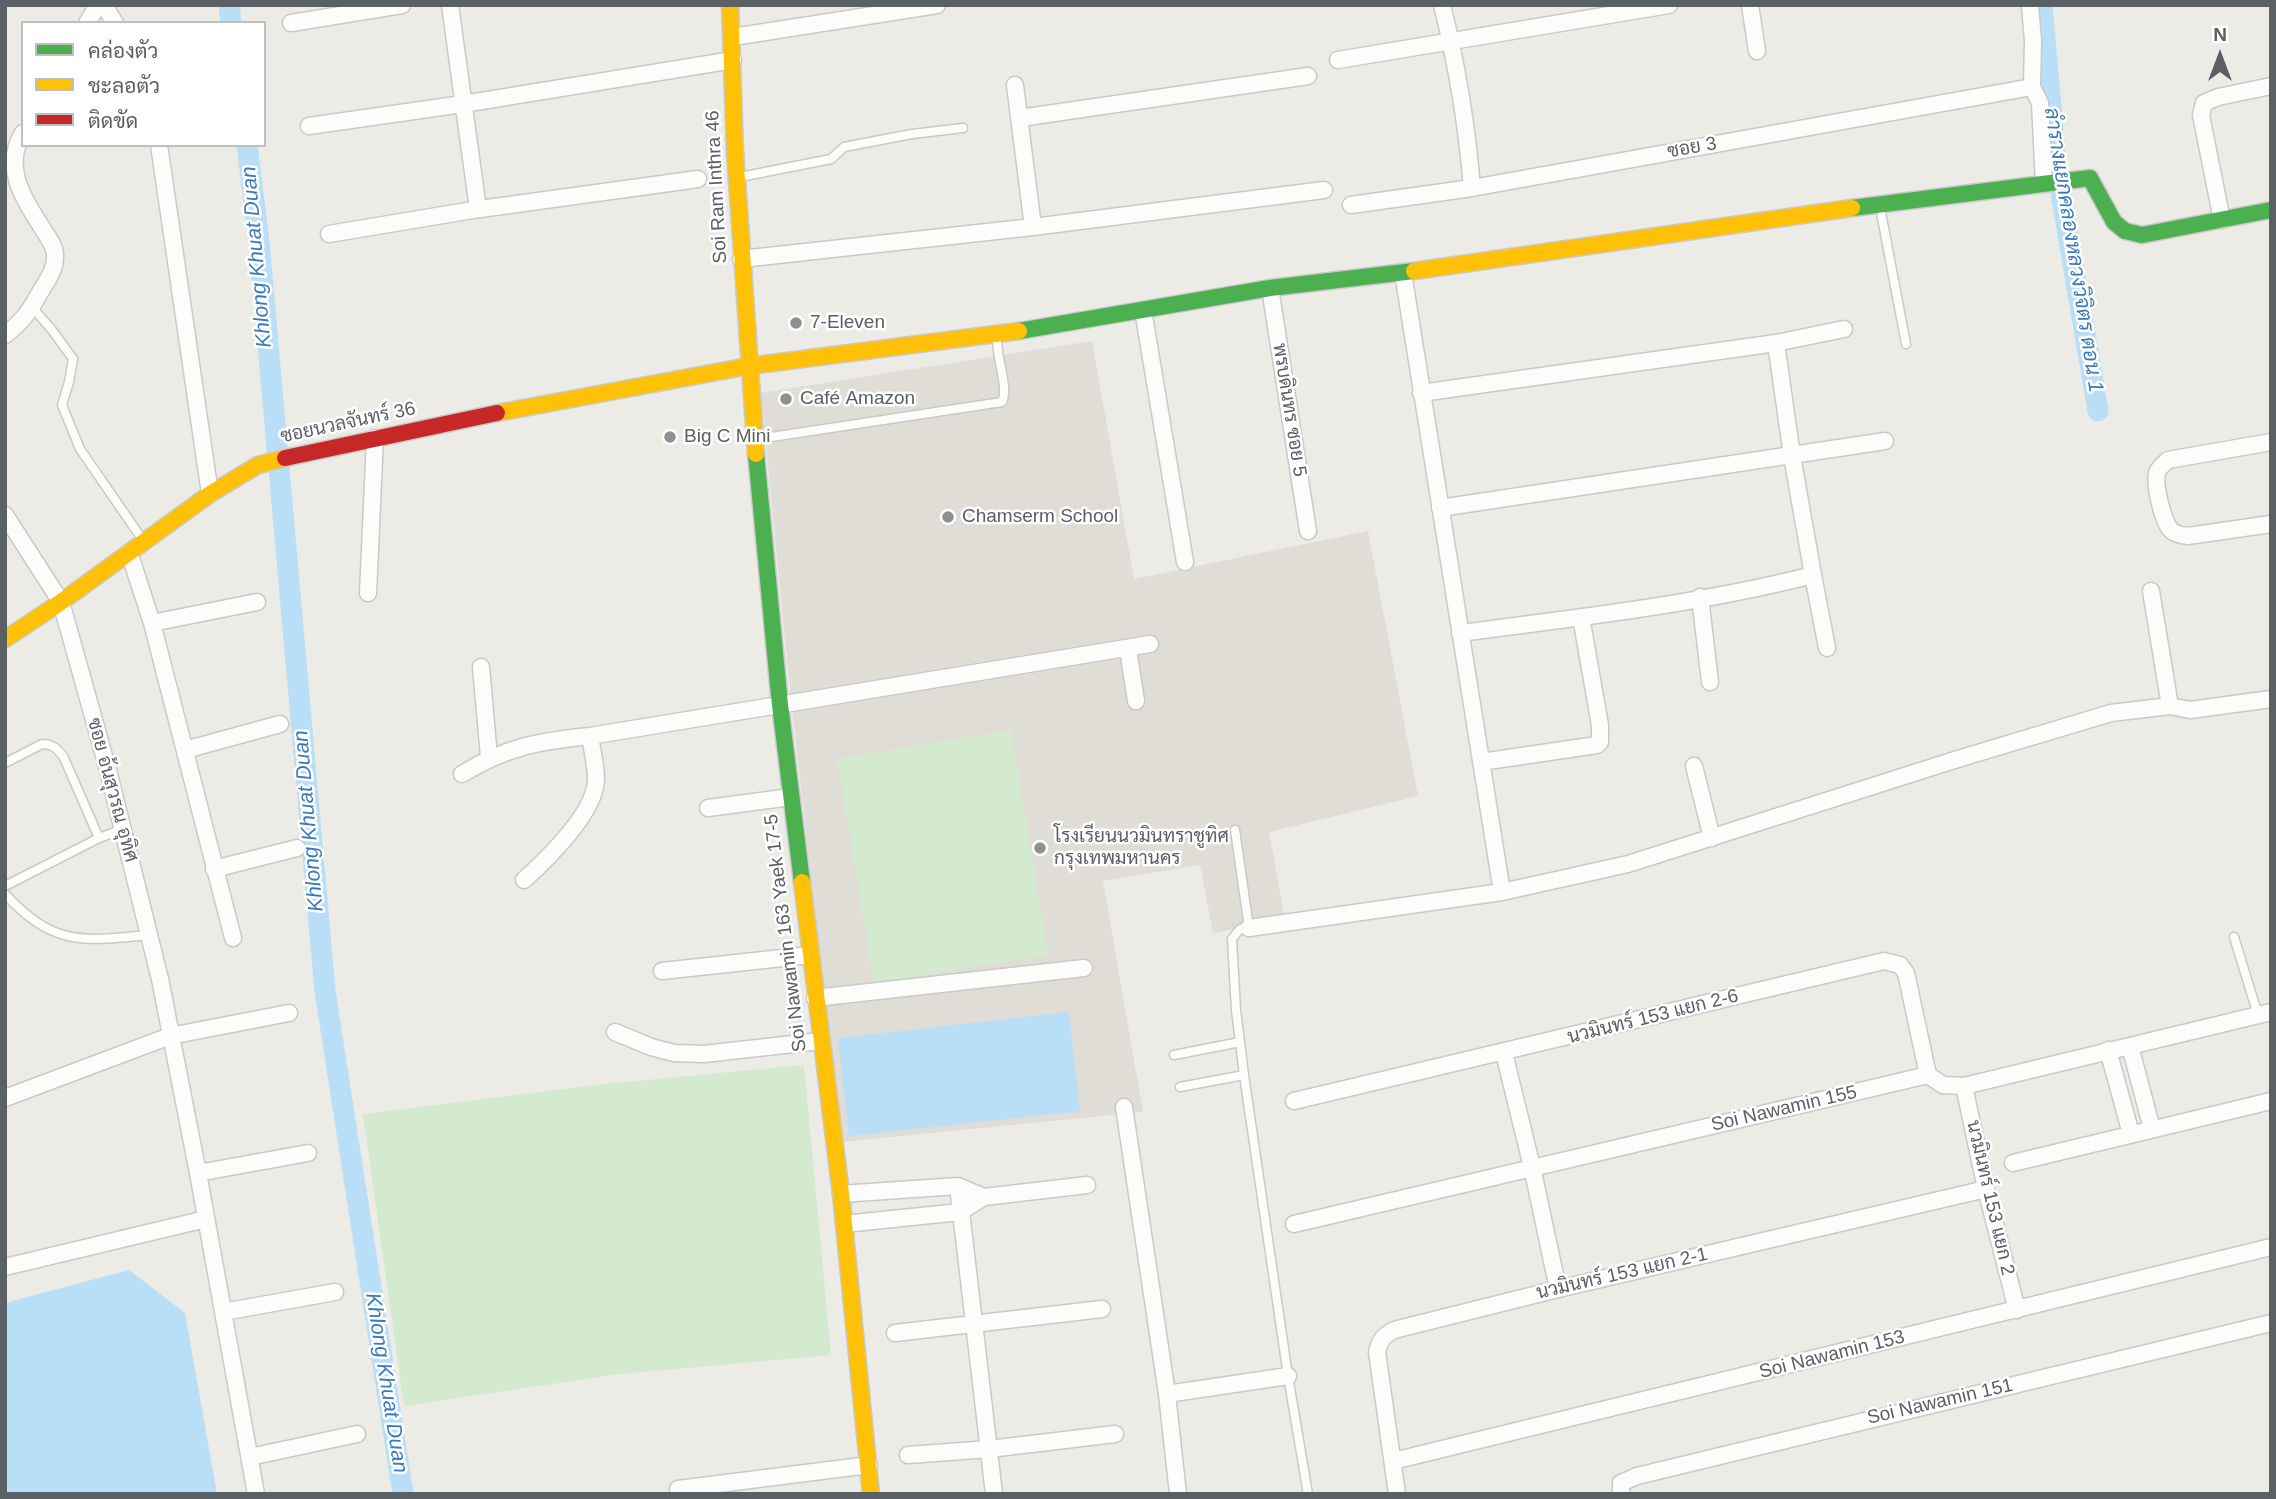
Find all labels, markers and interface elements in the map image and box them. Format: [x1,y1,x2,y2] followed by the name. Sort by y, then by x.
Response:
[21,21,266,147] legend
[2185,21,2255,91] north arrow
[2213,24,2227,45] text: N
[88,39,158,62] text: คล่องตัว
[88,74,160,97] text: ชะลอตัว
[2038,106,2108,394] water label: ลำรางแยกคลองหลวงวิจิตร ตอน 1
[88,109,138,132] text: ติดขัด
[702,110,732,264] street label: Soi Ram Inthra 46
[1666,132,1718,164] street label: ซอย 3
[237,165,277,349] water label: Khlong Khuat Duan
[810,312,885,334] place label: 7-Eleven
[788,315,804,331] marker: 7-Eleven
[1267,342,1311,478] street label: พรบดินทร ซอย 5
[800,388,915,410] place label: Café Amazon
[778,391,794,407] marker: Café Amazon
[278,398,418,448] street label: ซอยนวลจันทร์ 36
[684,426,771,448] place label: Big C Mini
[662,429,678,445] marker: Big C Mini
[962,506,1118,528] place label: Chamserm School
[940,509,956,525] marker: Chamserm School
[82,715,142,865] street label: ซอย อ้นสุวรณ อุทิศ
[289,729,329,913] water label: Khlong Khuat Duan
[760,813,812,1053] street label: Soi Nawamin 163 Yaek 17-5
[1054,826,1229,870] place label: โรงเรียนนวมินทราชูทิศ กรุงเทพมหานคร
[1032,840,1048,856] marker: โรงเรียนนวมินทราชูทิศ กรุงเทพมหานคร
[1565,985,1741,1049] street label: นวมินทร์ 153 แยก 2-6
[1709,1081,1859,1137] street label: Soi Nawamin 155
[1961,1118,2019,1278] street label: นวมินทร์ 153 แยก 2
[1534,1243,1710,1305] street label: นวมินทร์ 153 แยก 2-1
[359,1291,413,1475] water label: Khlong Khuat Duan
[1757,1326,1907,1384] street label: Soi Nawamin 153
[1865,1374,2015,1430] street label: Soi Nawamin 151

